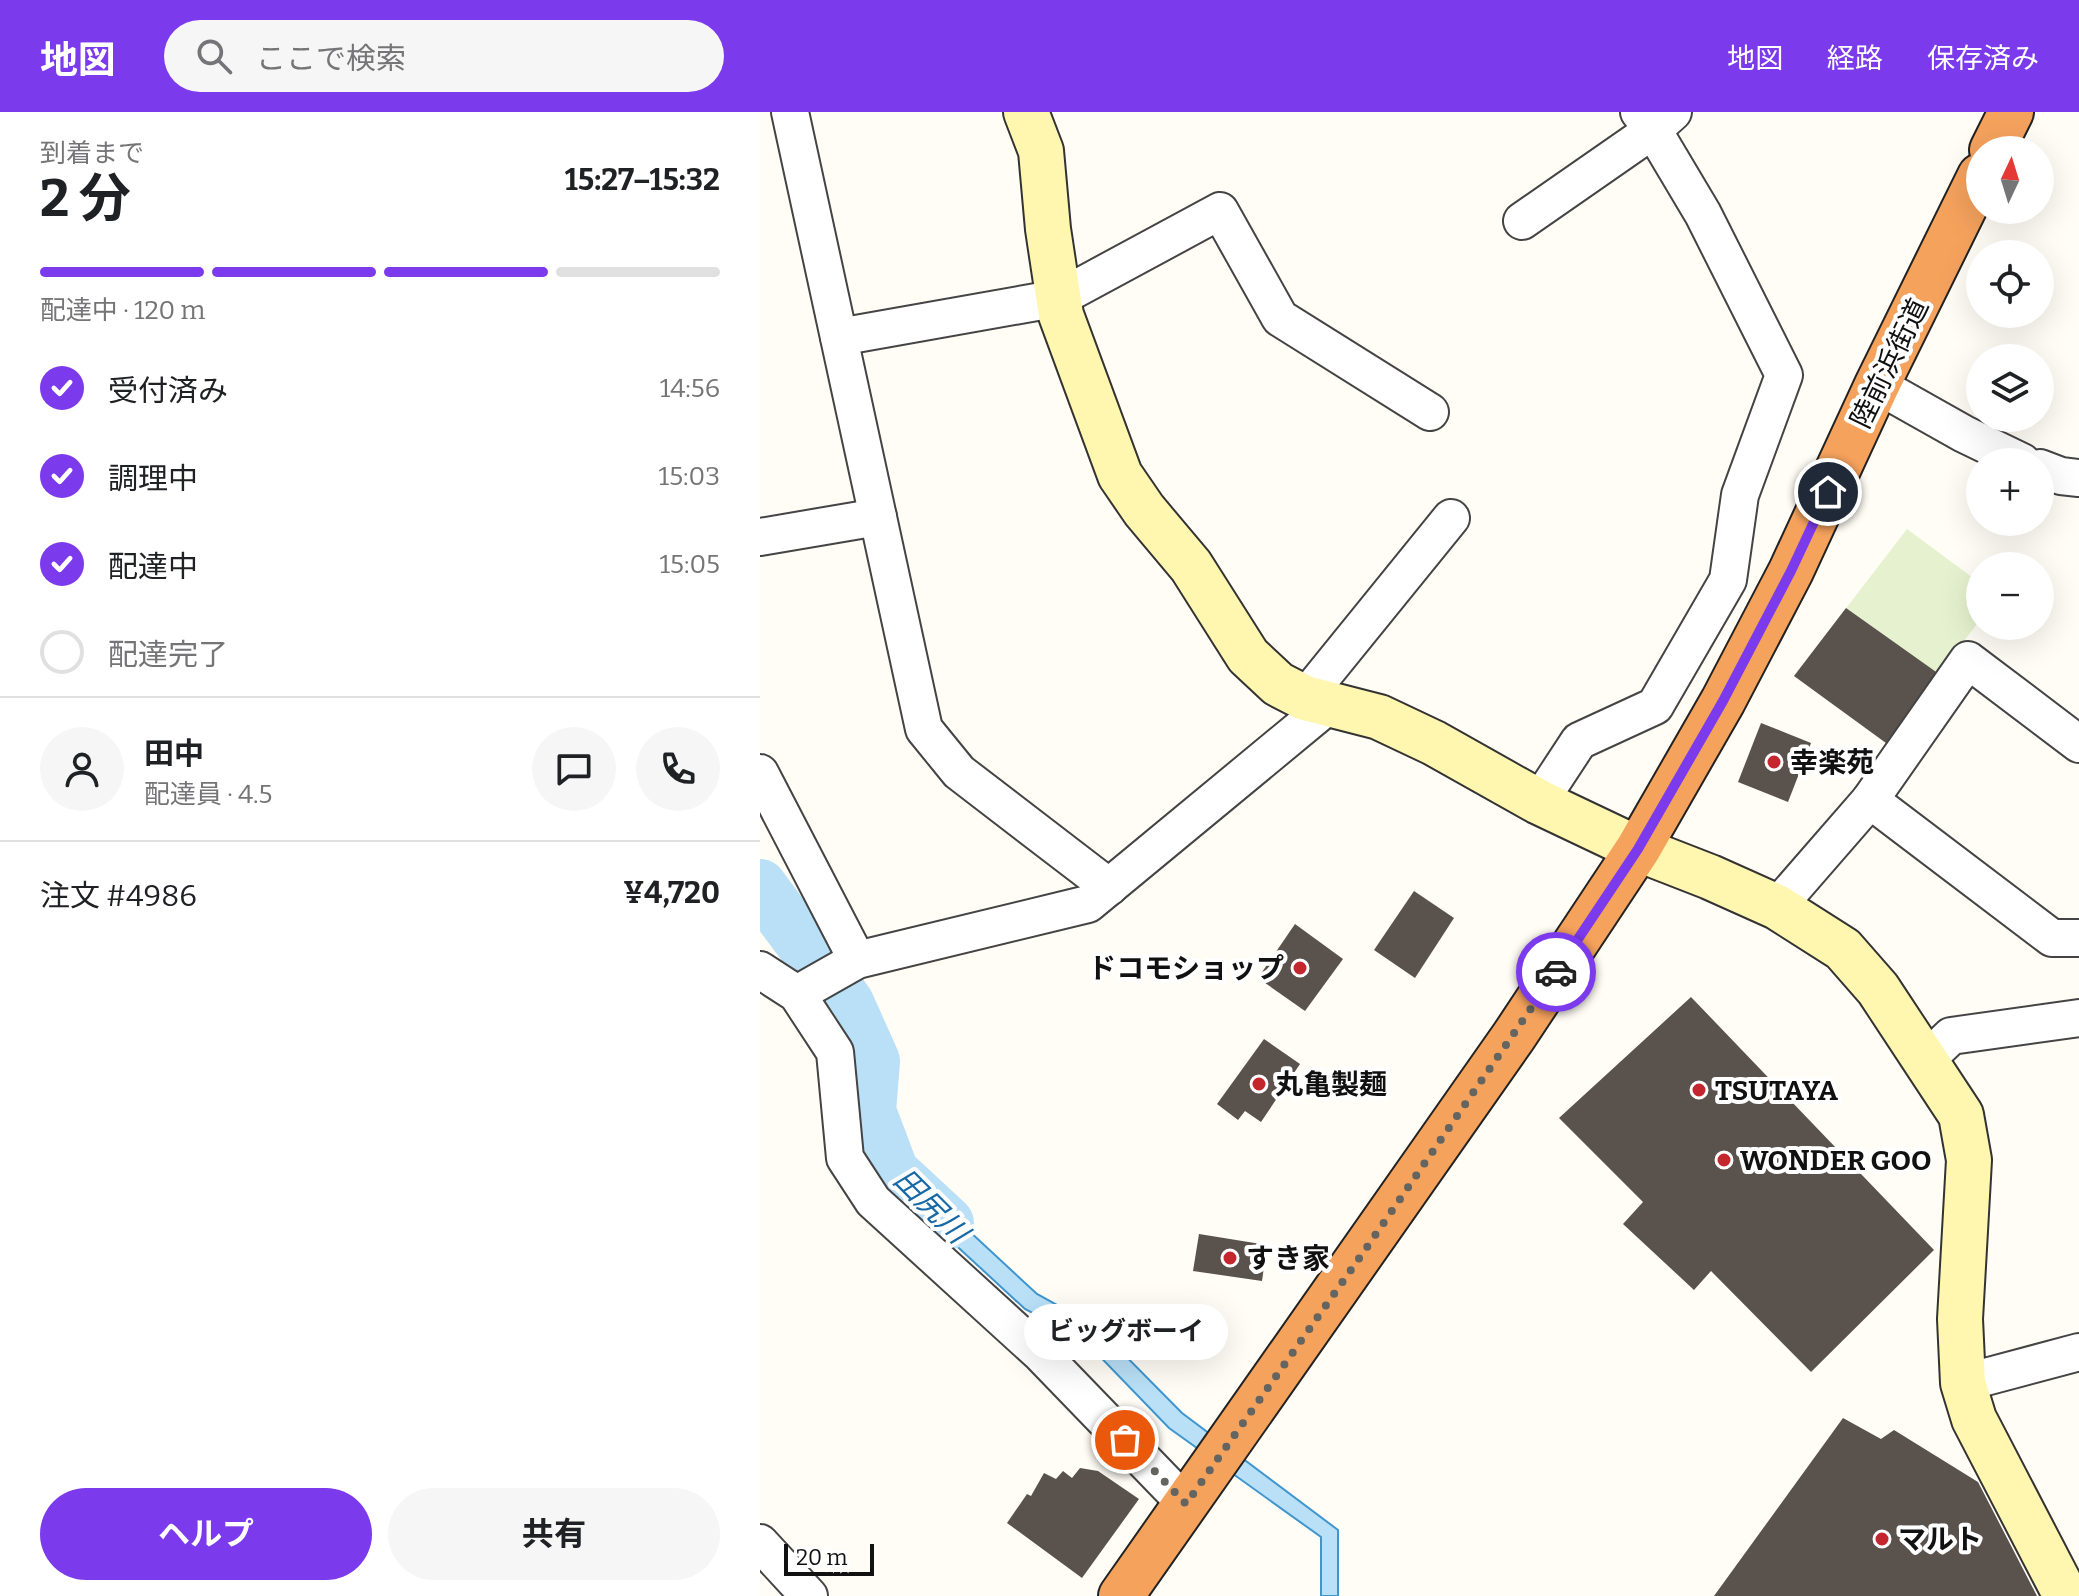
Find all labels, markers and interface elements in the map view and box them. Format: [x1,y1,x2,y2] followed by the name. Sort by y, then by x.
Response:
[164,20,724,92] search box
[192,34,236,78] icon: search
[40,37,116,83] text: 地図
[256,41,406,77] text: ここで検索
[1727,42,1783,75] text: 地図
[1827,42,1883,75] text: 経路
[1927,42,2039,75] text: 保存済み
[1966,136,2054,224] north arrow
[1966,136,2054,640] map controls
[40,138,144,169] text: 到着まで
[565,162,720,198] text: 15:27–15:32
[40,167,131,230] text: 2 分
[1966,240,2054,328] button: locate
[1844,293,1935,433] street label: 陸前浜街道
[40,295,205,326] text: 配達中 · 120 m
[1966,344,2054,432] button: layers
[40,366,84,410] icon: check
[108,373,228,409] text: 受付済み
[660,373,720,404] text: 14:56
[1966,448,2054,536] button: +
[40,454,84,498] icon: check
[1794,458,1862,526] pin
[108,461,198,497] text: 調理中
[659,461,720,492] text: 15:03
[1806,470,1850,514] icon: home
[40,542,84,586] icon: check
[108,549,198,585] text: 配達中
[660,549,720,580] text: 15:05
[1966,552,2054,640] button: −
[108,637,228,673] text: 配達完了
[40,727,124,811] button: person
[532,727,616,811] button: chat
[636,727,720,811] button: phone
[144,736,204,772] text: 田中
[1790,746,1874,779] place label: 幸楽苑
[1765,753,1783,771] marker: 幸楽苑
[144,779,272,810] text: 配達員 · 4.5
[623,875,720,911] text: ¥4,720
[40,878,197,914] text: 注文 #4986
[1516,932,1596,1012] courier
[1534,950,1578,994] icon: car
[1088,952,1284,985] place label: ドコモショップ
[1291,959,1309,977] marker: ドコモショップ
[1275,1068,1387,1101] place label: 丸亀製麺
[1715,1074,1838,1107] place label: TSUTAYA
[1250,1075,1268,1093] marker: 丸亀製麺
[1690,1081,1708,1099] marker: TSUTAYA
[1740,1144,1931,1177] place label: WONDER GOO
[1715,1151,1733,1169] marker: WONDER GOO
[886,1161,978,1253] water label: 田尻川
[1246,1242,1330,1275] place label: すき家
[1221,1249,1239,1267] marker: すき家
[1023,1304,1227,1360] callout: ビッグボーイ
[1048,1316,1204,1347] text: ビッグボーイ
[1091,1406,1159,1474] pin
[1103,1418,1147,1462] icon: bag
[40,1488,372,1580] button: ヘルプ
[388,1488,720,1580] button: 共有
[1898,1523,1982,1556] place label: マルト
[1873,1530,1891,1548] marker: マルト
[784,1540,874,1576] scale bar
[796,1544,847,1571] text: 20 m

